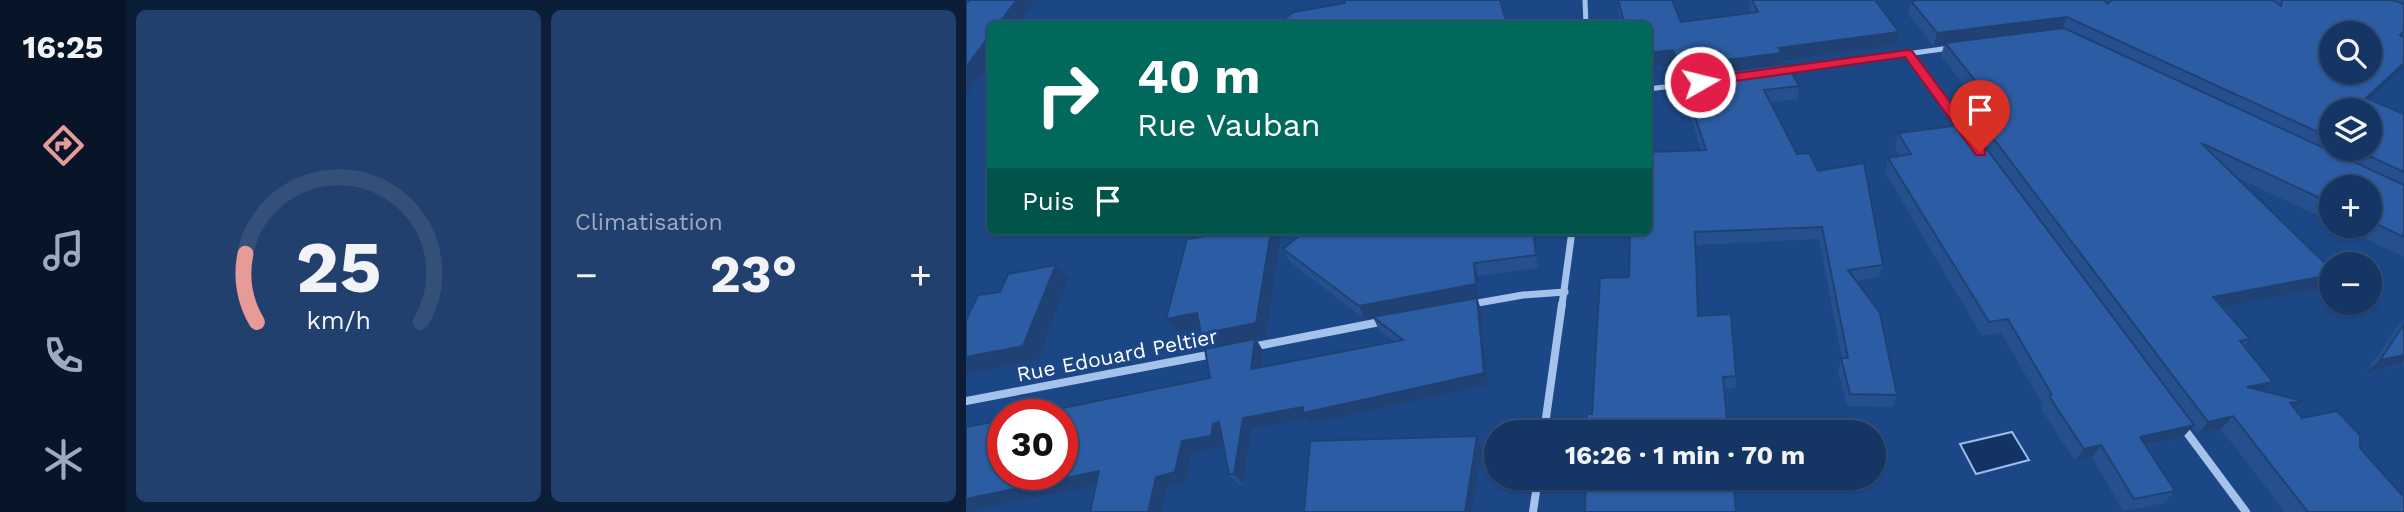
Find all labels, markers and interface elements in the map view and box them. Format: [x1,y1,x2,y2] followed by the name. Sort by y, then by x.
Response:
[2319,21,2382,315] map controls
[2319,21,2382,84] button: search
[23,28,103,66] text: 16:25
[1663,45,1737,119] position arrow
[1137,47,1260,105] text: 40 m
[1022,49,1113,140] icon: right
[1950,80,2010,152] pin
[1961,91,1999,129] icon: arrive
[2319,98,2382,161] button: layers
[1137,106,1321,144] text: Rue Vauban
[39,121,88,170] icon: directions
[2319,175,2382,238] button: +
[1089,182,1127,220] icon: arrive
[1022,186,1075,216] text: Puis
[575,209,723,236] text: Climatisation
[296,224,381,310] text: 25
[39,226,88,275] icon: music
[710,244,797,305] text: 23°
[2319,252,2382,315] button: −
[575,253,598,297] text: −
[909,253,932,297] text: +
[306,306,371,335] text: km/h
[1015,323,1220,387] street label: Rue Edouard Peltier
[39,331,88,380] icon: phone
[987,399,1078,490] speed limit sign: 30
[39,435,88,484] icon: climate
[1565,440,1805,470] text: 16:26 · 1 min · 70 m

